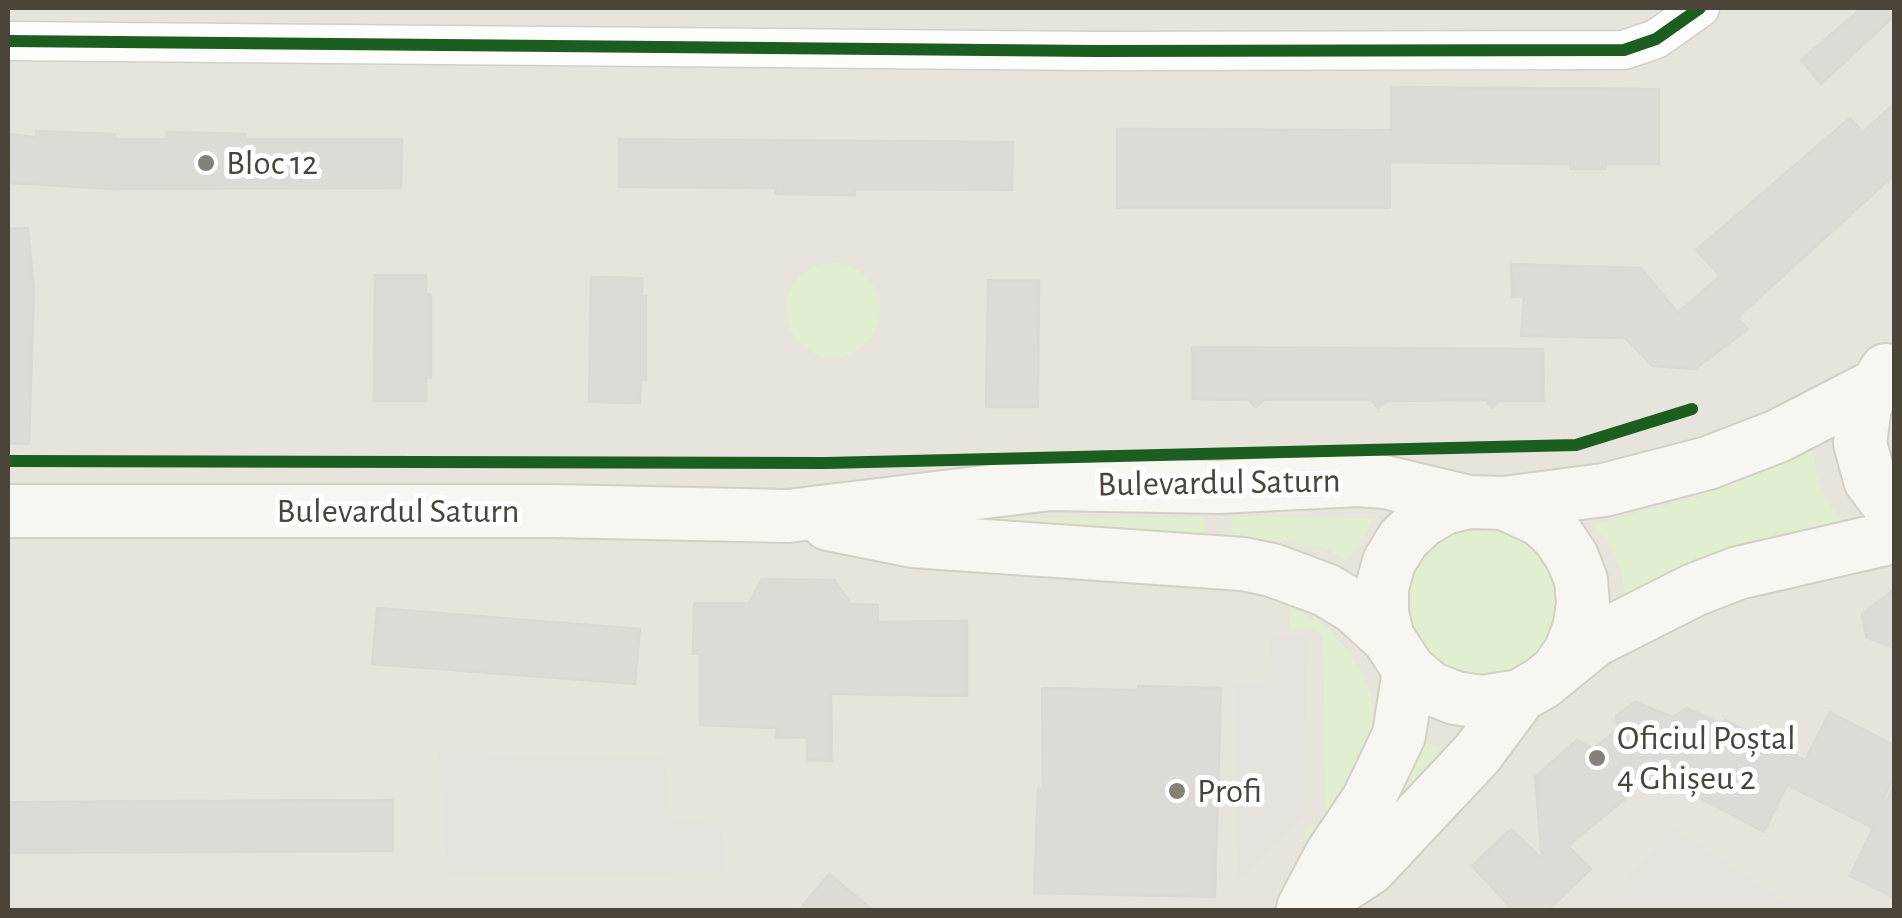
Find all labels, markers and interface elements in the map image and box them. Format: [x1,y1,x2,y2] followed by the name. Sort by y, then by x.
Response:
[226,142,318,184] place label: Bloc 12
[195,152,217,174] marker: Bloc 12
[1097,460,1341,506] street label: Bulevardul Saturn
[276,490,520,532] street label: Bulevardul Saturn
[1617,717,1796,799] place label: Oficiul Poștal 4 Ghișeu 2
[1586,747,1608,769] marker: Oficiul Poștal 4 Ghișeu 2
[1197,770,1262,812] place label: Profi
[1166,780,1188,802] marker: Profi

